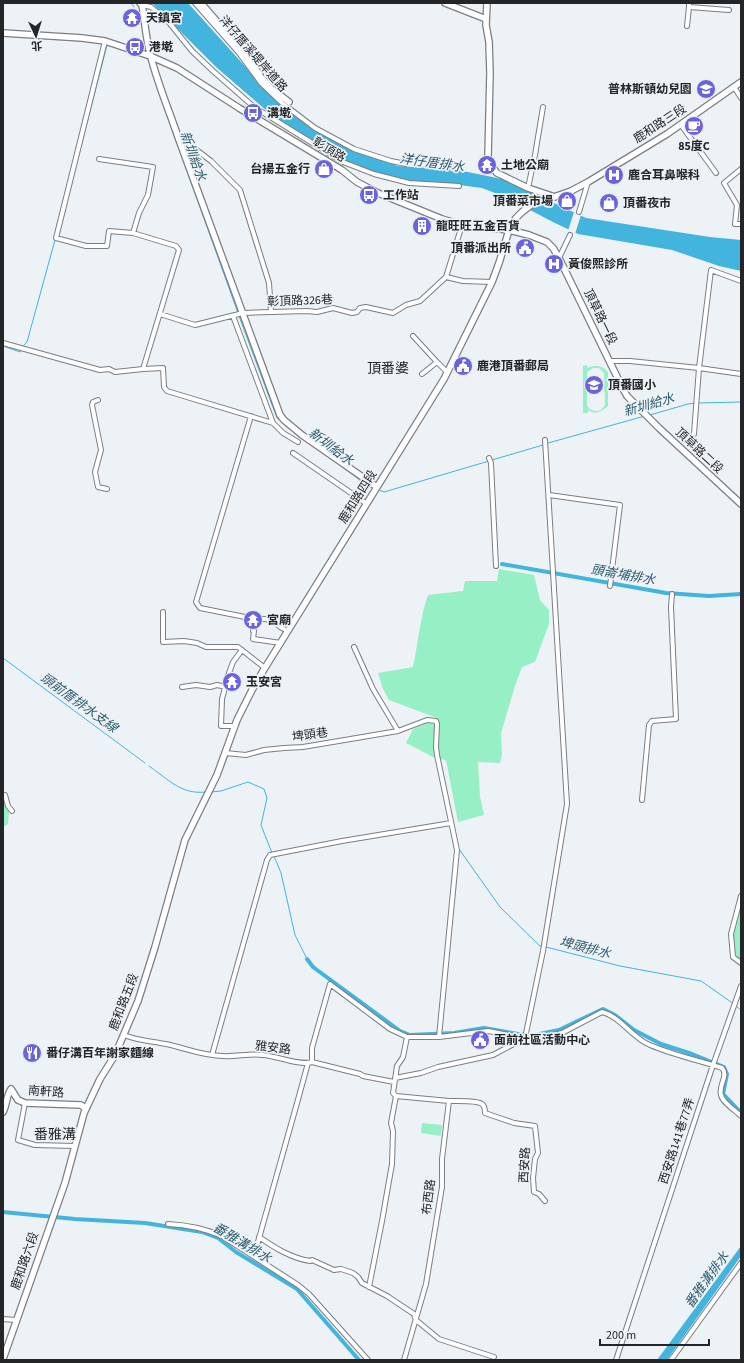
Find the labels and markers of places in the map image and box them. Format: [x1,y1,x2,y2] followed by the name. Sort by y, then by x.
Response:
[121,7,143,29] temple icon: 天鎮宮
[146,10,182,27] place label: 天鎮宮
[124,36,146,58] bus stop icon: 港墘
[149,39,173,56] place label: 港墘
[695,78,717,100] school or university icon: 普林斯頓幼兒園
[608,81,692,98] place label: 普林斯頓幼兒園
[242,102,264,124] bus stop icon: 溝墘
[267,105,291,122] place label: 溝墘
[683,115,705,137] cafe icon: 85度C
[678,138,710,155] place label: 85度C
[476,154,498,176] temple icon: 土地公廟
[501,157,549,174] place label: 土地公廟
[313,158,335,180] shop icon: 台揚五金行
[250,161,310,178] place label: 台揚五金行
[603,164,625,186] hospital icon: 鹿合耳鼻喉科
[628,167,700,184] place label: 鹿合耳鼻喉科
[358,184,380,206] bus stop icon: 工作站
[383,187,419,204] place label: 工作站
[556,190,578,212] shop icon: 頂番菜市場
[598,192,620,214] shop icon: 頂番夜市
[493,193,553,210] place label: 頂番菜市場
[623,195,671,212] place label: 頂番夜市
[411,215,433,237] building icon: 龍旺旺五金百貨
[436,218,520,235] place label: 龍旺旺五金百貨
[514,237,536,259] public building icon: 頂番派出所
[451,240,511,257] place label: 頂番派出所
[543,253,565,275] hospital icon: 黃俊熙診所
[568,256,628,273] place label: 黃俊熙診所
[452,355,474,377] public building icon: 鹿港頂番郵局
[477,358,549,375] place label: 鹿港頂番郵局
[583,374,605,396] school or university icon: 頂番國小
[608,377,656,394] place label: 頂番國小
[242,609,264,631] temple icon: 宮廟
[267,612,291,629] place label: 宮廟
[221,671,243,693] temple icon: 玉安宮
[246,674,282,691] place label: 玉安宮
[469,1029,491,1051] public building icon: 面前社區活動中心
[494,1032,590,1049] place label: 面前社區活動中心
[21,1042,43,1064] restaurant icon: 番仔溝百年謝家麵線
[46,1045,154,1062] place label: 番仔溝百年謝家麵線

